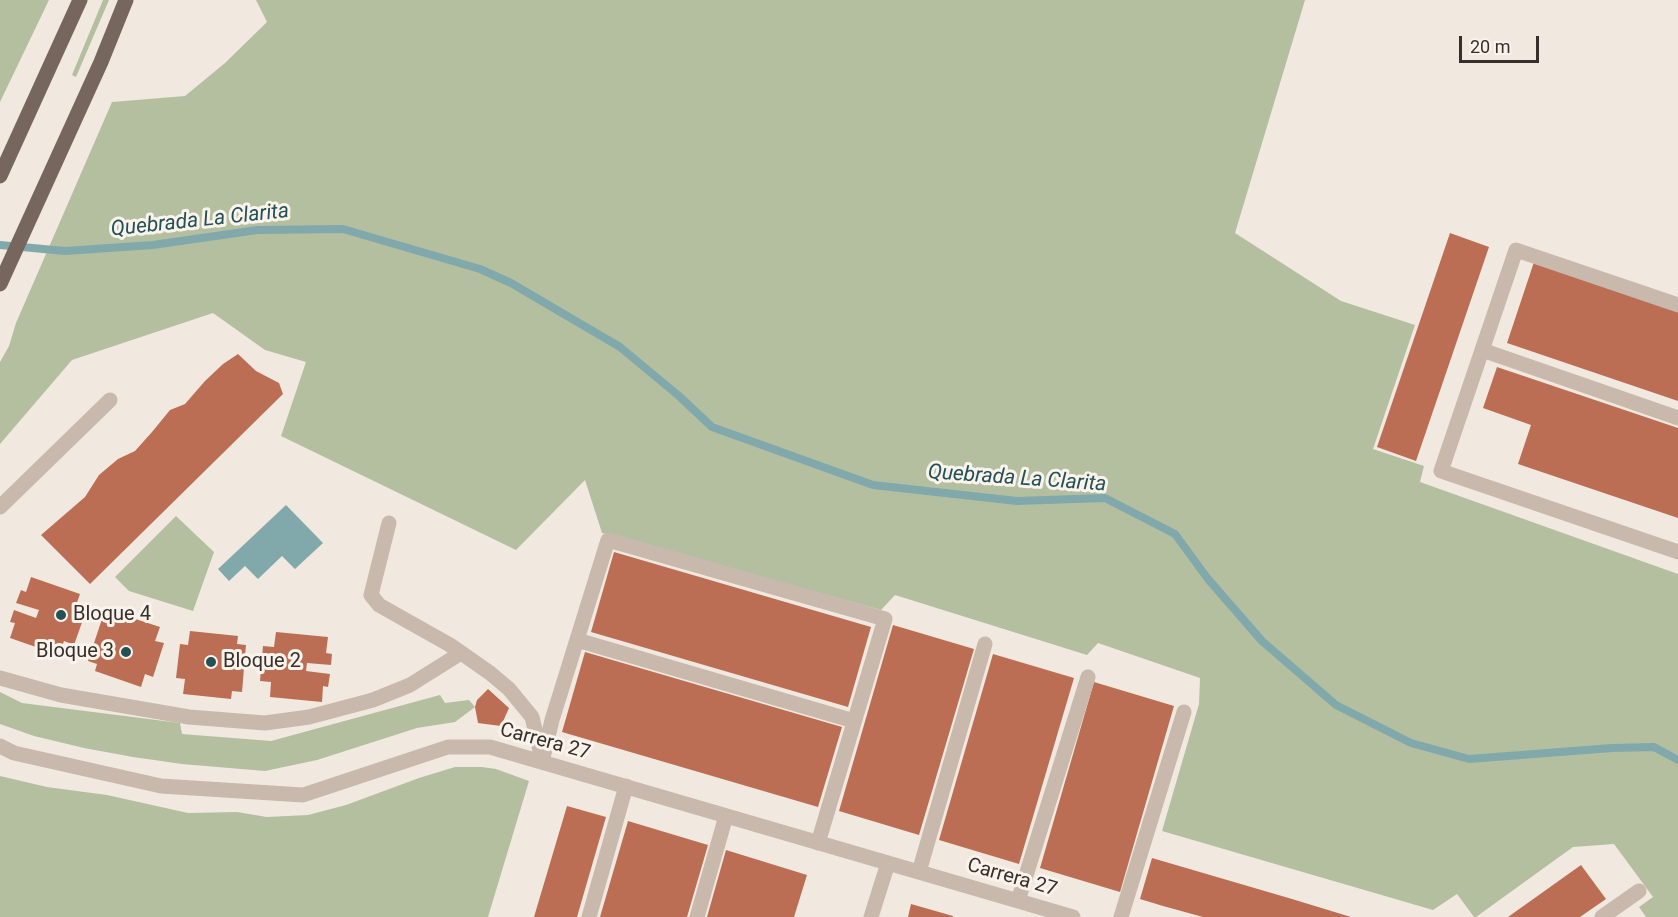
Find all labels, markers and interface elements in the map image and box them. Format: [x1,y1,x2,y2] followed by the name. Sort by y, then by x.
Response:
[1462,24,1542,62] scale bar
[1470,36,1510,57] text: 20 m
[110,199,290,243] water label: Quebrada La Clarita
[927,460,1107,498] water label: Quebrada La Clarita
[73,603,151,627] place label: Bloque 4
[54,608,68,622] marker: Bloque 4
[36,640,114,664] place label: Bloque 3
[119,645,133,659] marker: Bloque 3
[223,650,301,674] place label: Bloque 2
[204,655,218,669] marker: Bloque 2
[497,718,593,766] street label: Carrera 27
[964,854,1060,902] street label: Carrera 27

